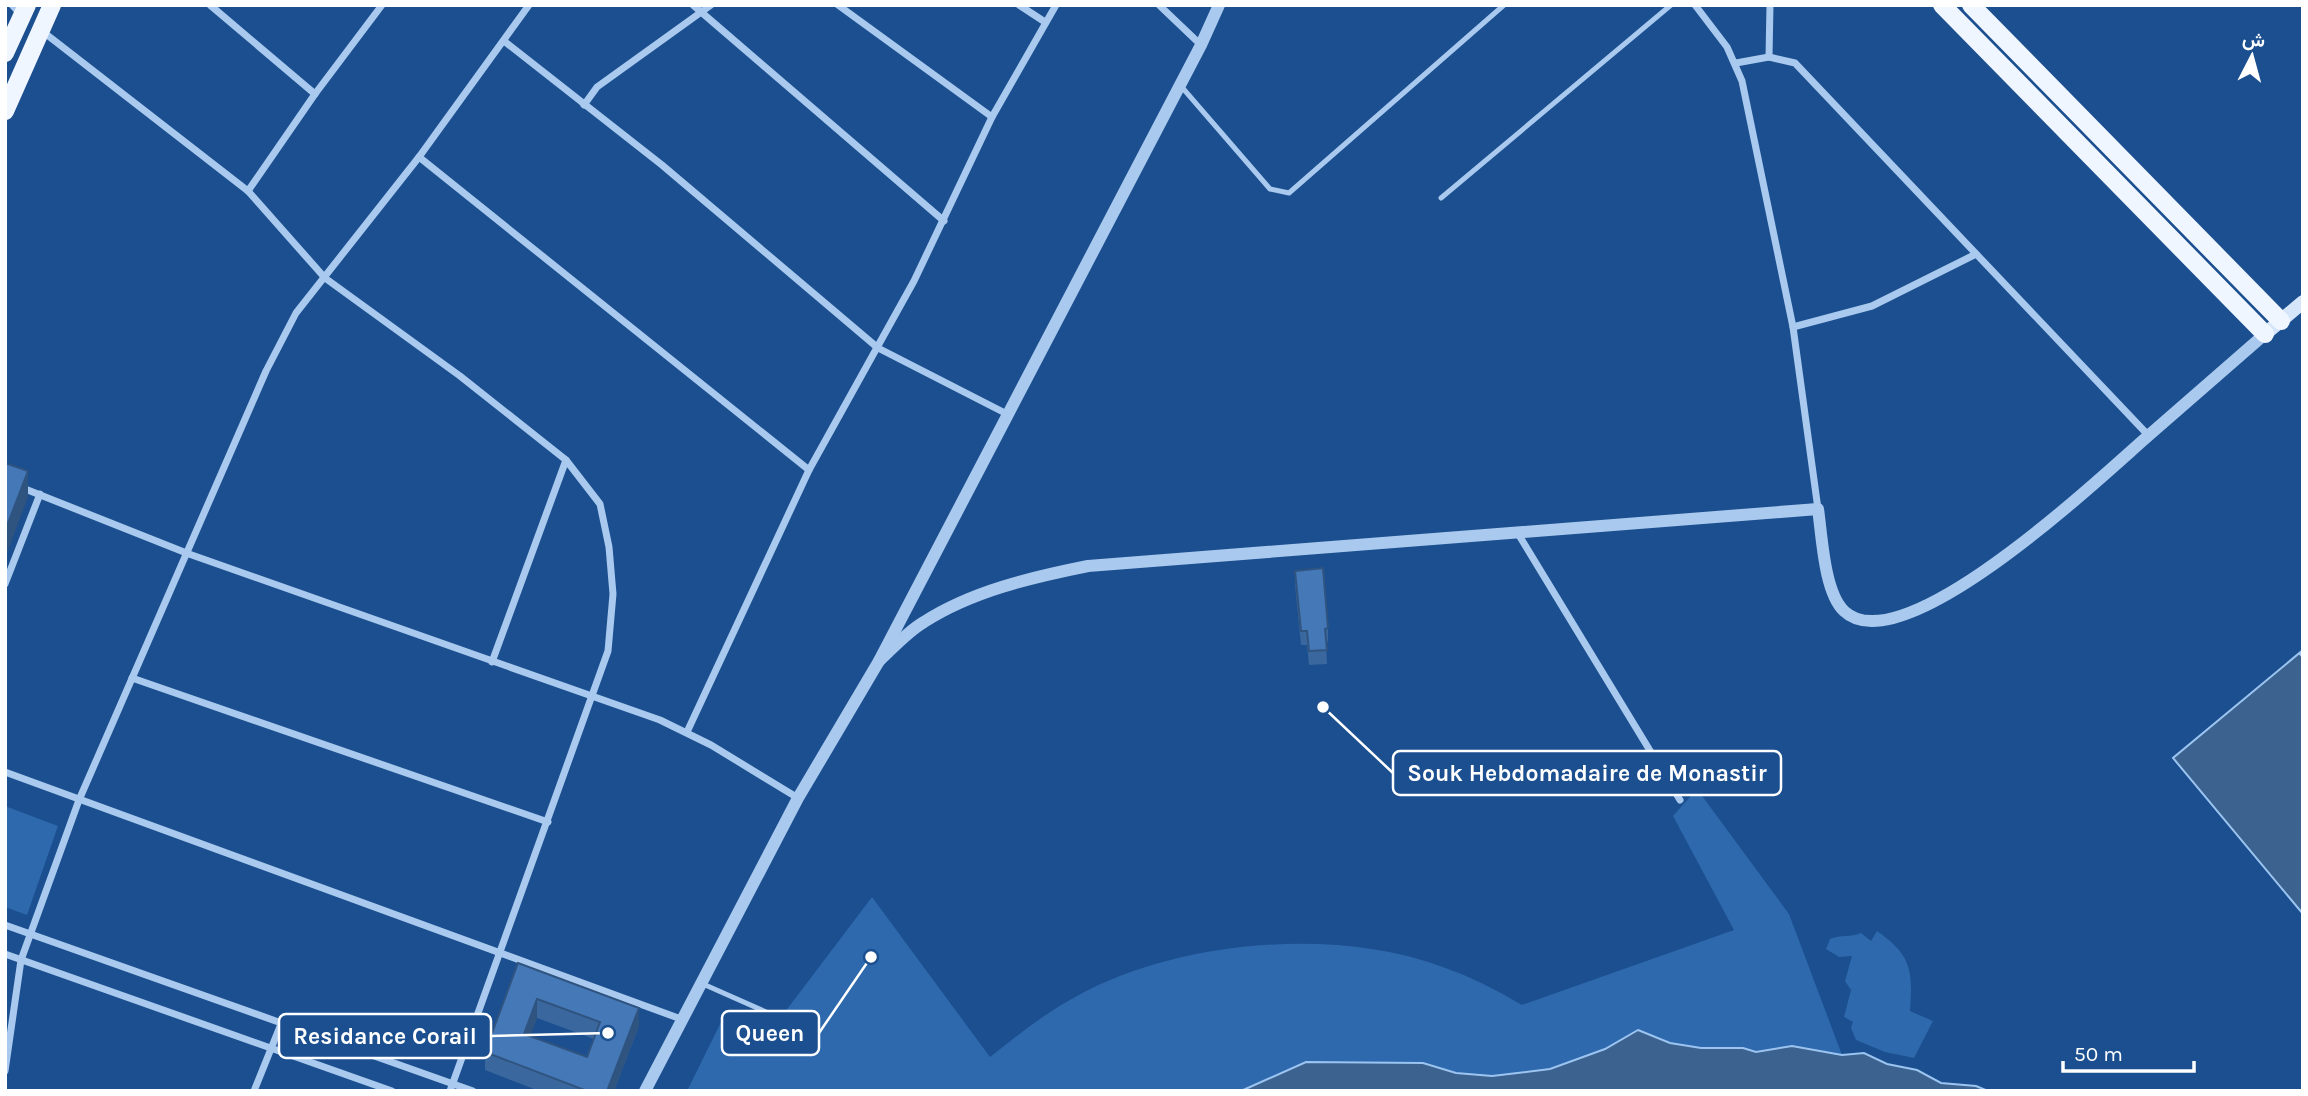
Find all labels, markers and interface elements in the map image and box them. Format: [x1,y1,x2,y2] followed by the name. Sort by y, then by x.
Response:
[2217,21,2287,91] north arrow
[2241,28,2266,52] text: ش
[1393,751,1781,795] callout: Souk Hebdomadaire de Monastir
[1407,760,1767,787] text: Souk Hebdomadaire de Monastir
[722,1011,819,1055] callout: Queen
[279,1014,491,1058] callout: Residance Corail
[736,1020,804,1047] text: Queen
[293,1023,477,1050] text: Residance Corail
[2063,1030,2194,1074] scale bar
[2074,1042,2123,1066] text: 50 m

